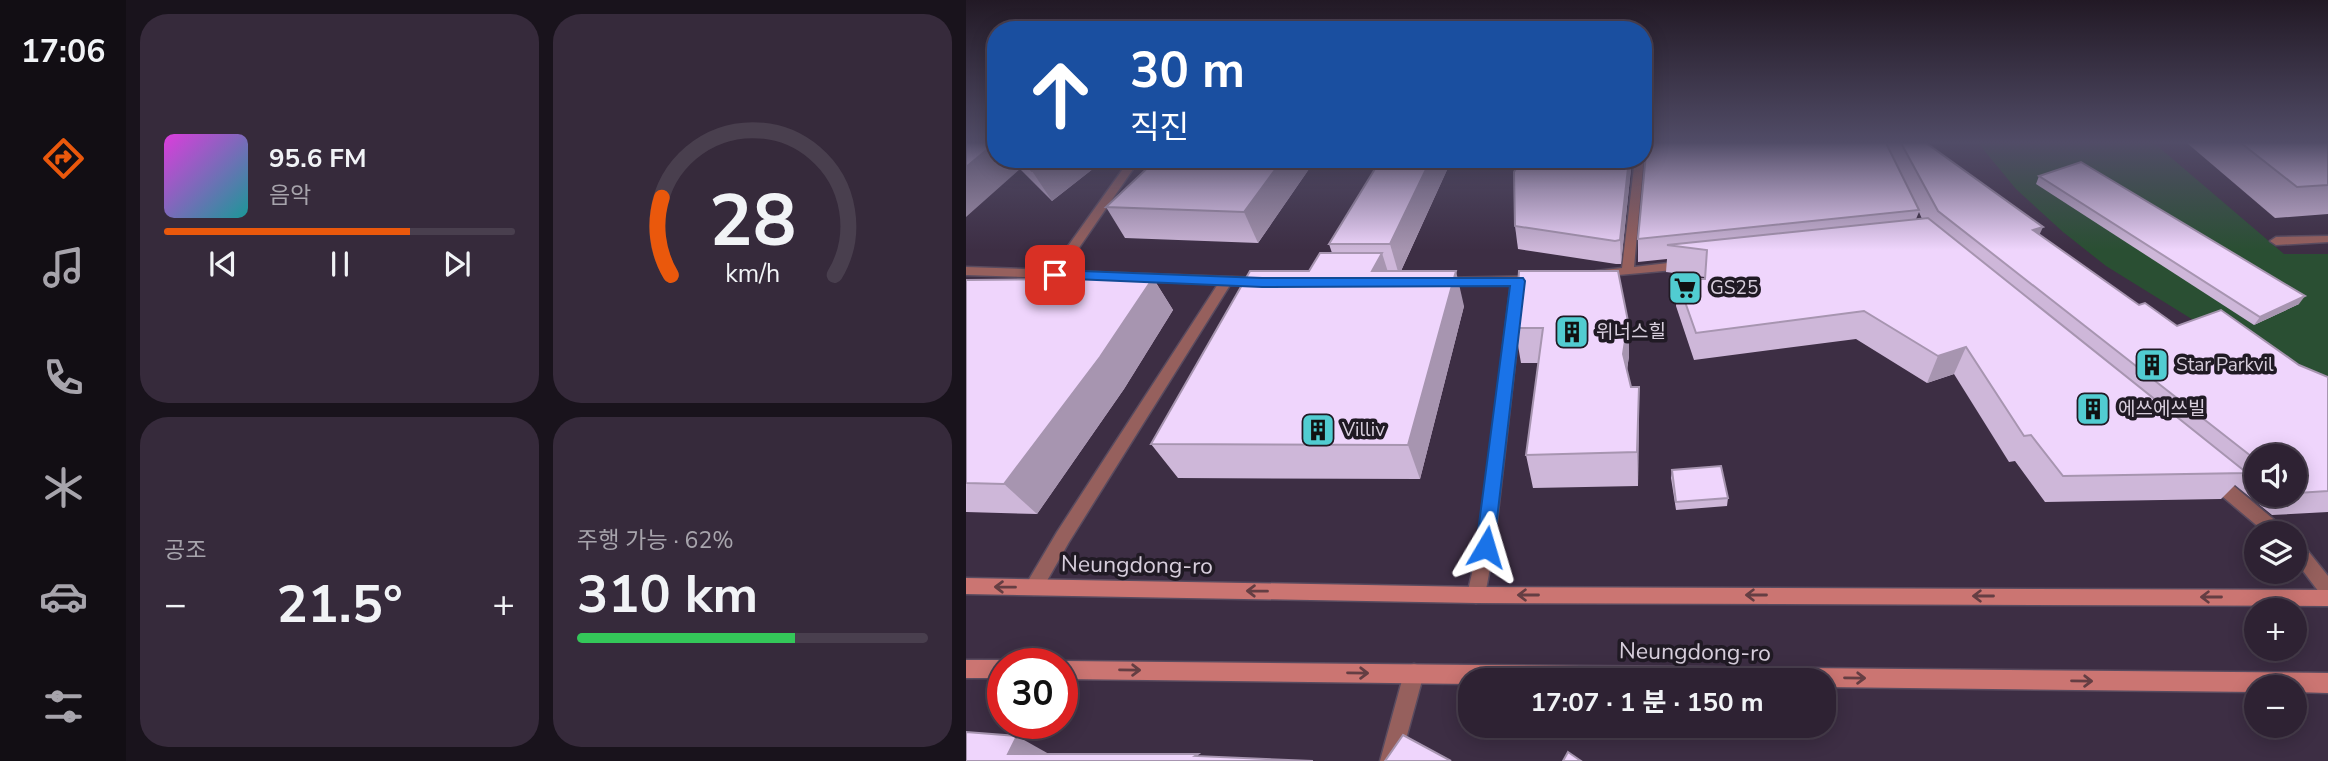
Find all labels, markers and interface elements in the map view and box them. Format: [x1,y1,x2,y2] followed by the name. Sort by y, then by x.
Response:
[21,30,105,73] text: 17:06
[1130,37,1245,104] text: 30 m
[1015,49,1106,140] icon: ahead
[1130,106,1189,149] text: 직진
[39,134,88,183] icon: directions
[269,141,366,176] text: 95.6 FM
[709,171,796,271] text: 28
[269,180,311,211] text: 음악
[39,243,88,292] icon: music
[204,245,242,283] icon: previous
[321,245,359,283] icon: pause
[438,245,476,283] icon: next
[1025,245,1085,305] pin
[1036,256,1074,294] icon: arrive
[725,257,780,291] text: km/h
[1666,269,1704,307] supermarket icon: GS25
[1710,275,1758,301] place label: GS25
[1553,313,1591,351] building icon: 위너스힐
[1596,319,1666,345] place label: 위너스힐
[2133,346,2171,384] building icon: Star Parkvil
[2176,352,2274,378] place label: Star Parkvil
[39,353,88,402] icon: phone
[2074,390,2112,428] building icon: 에쓰에쓰빌
[2118,396,2205,422] place label: 에쓰에쓰빌
[1299,411,1337,449] building icon: Villiv
[1341,417,1385,443] place label: Villiv
[2244,444,2307,738] map controls
[2244,444,2307,507] button: sound
[39,463,88,512] icon: climate
[1449,510,1523,584] position arrow
[2244,521,2307,584] button: layers
[577,525,734,556] text: 주행 가능 · 62%
[164,535,206,566] text: 공조
[1061,548,1213,582] street label: Neungdong-ro
[577,559,758,630] text: 310 km
[276,569,403,640] text: 21.5°
[39,572,88,621] icon: car
[164,579,187,630] text: −
[492,579,515,630] text: +
[994,580,1017,594] one-way arrow
[1246,584,1269,598] one-way arrow
[1517,588,1540,602] one-way arrow
[1745,588,1768,602] one-way arrow
[1972,590,1995,603] one-way arrow
[2200,591,2223,604] one-way arrow
[2244,598,2307,661] button: +
[1619,635,1771,669] street label: Neungdong-ro
[987,648,1078,739] speed limit sign: 30
[1119,663,1142,677] one-way arrow
[1346,666,1369,680] one-way arrow
[1843,671,1866,685] one-way arrow
[2071,674,2094,688] one-way arrow
[2244,675,2307,738] button: −
[39,682,88,731] icon: filters
[1531,685,1764,720] text: 17:07 · 1 분 · 150 m

